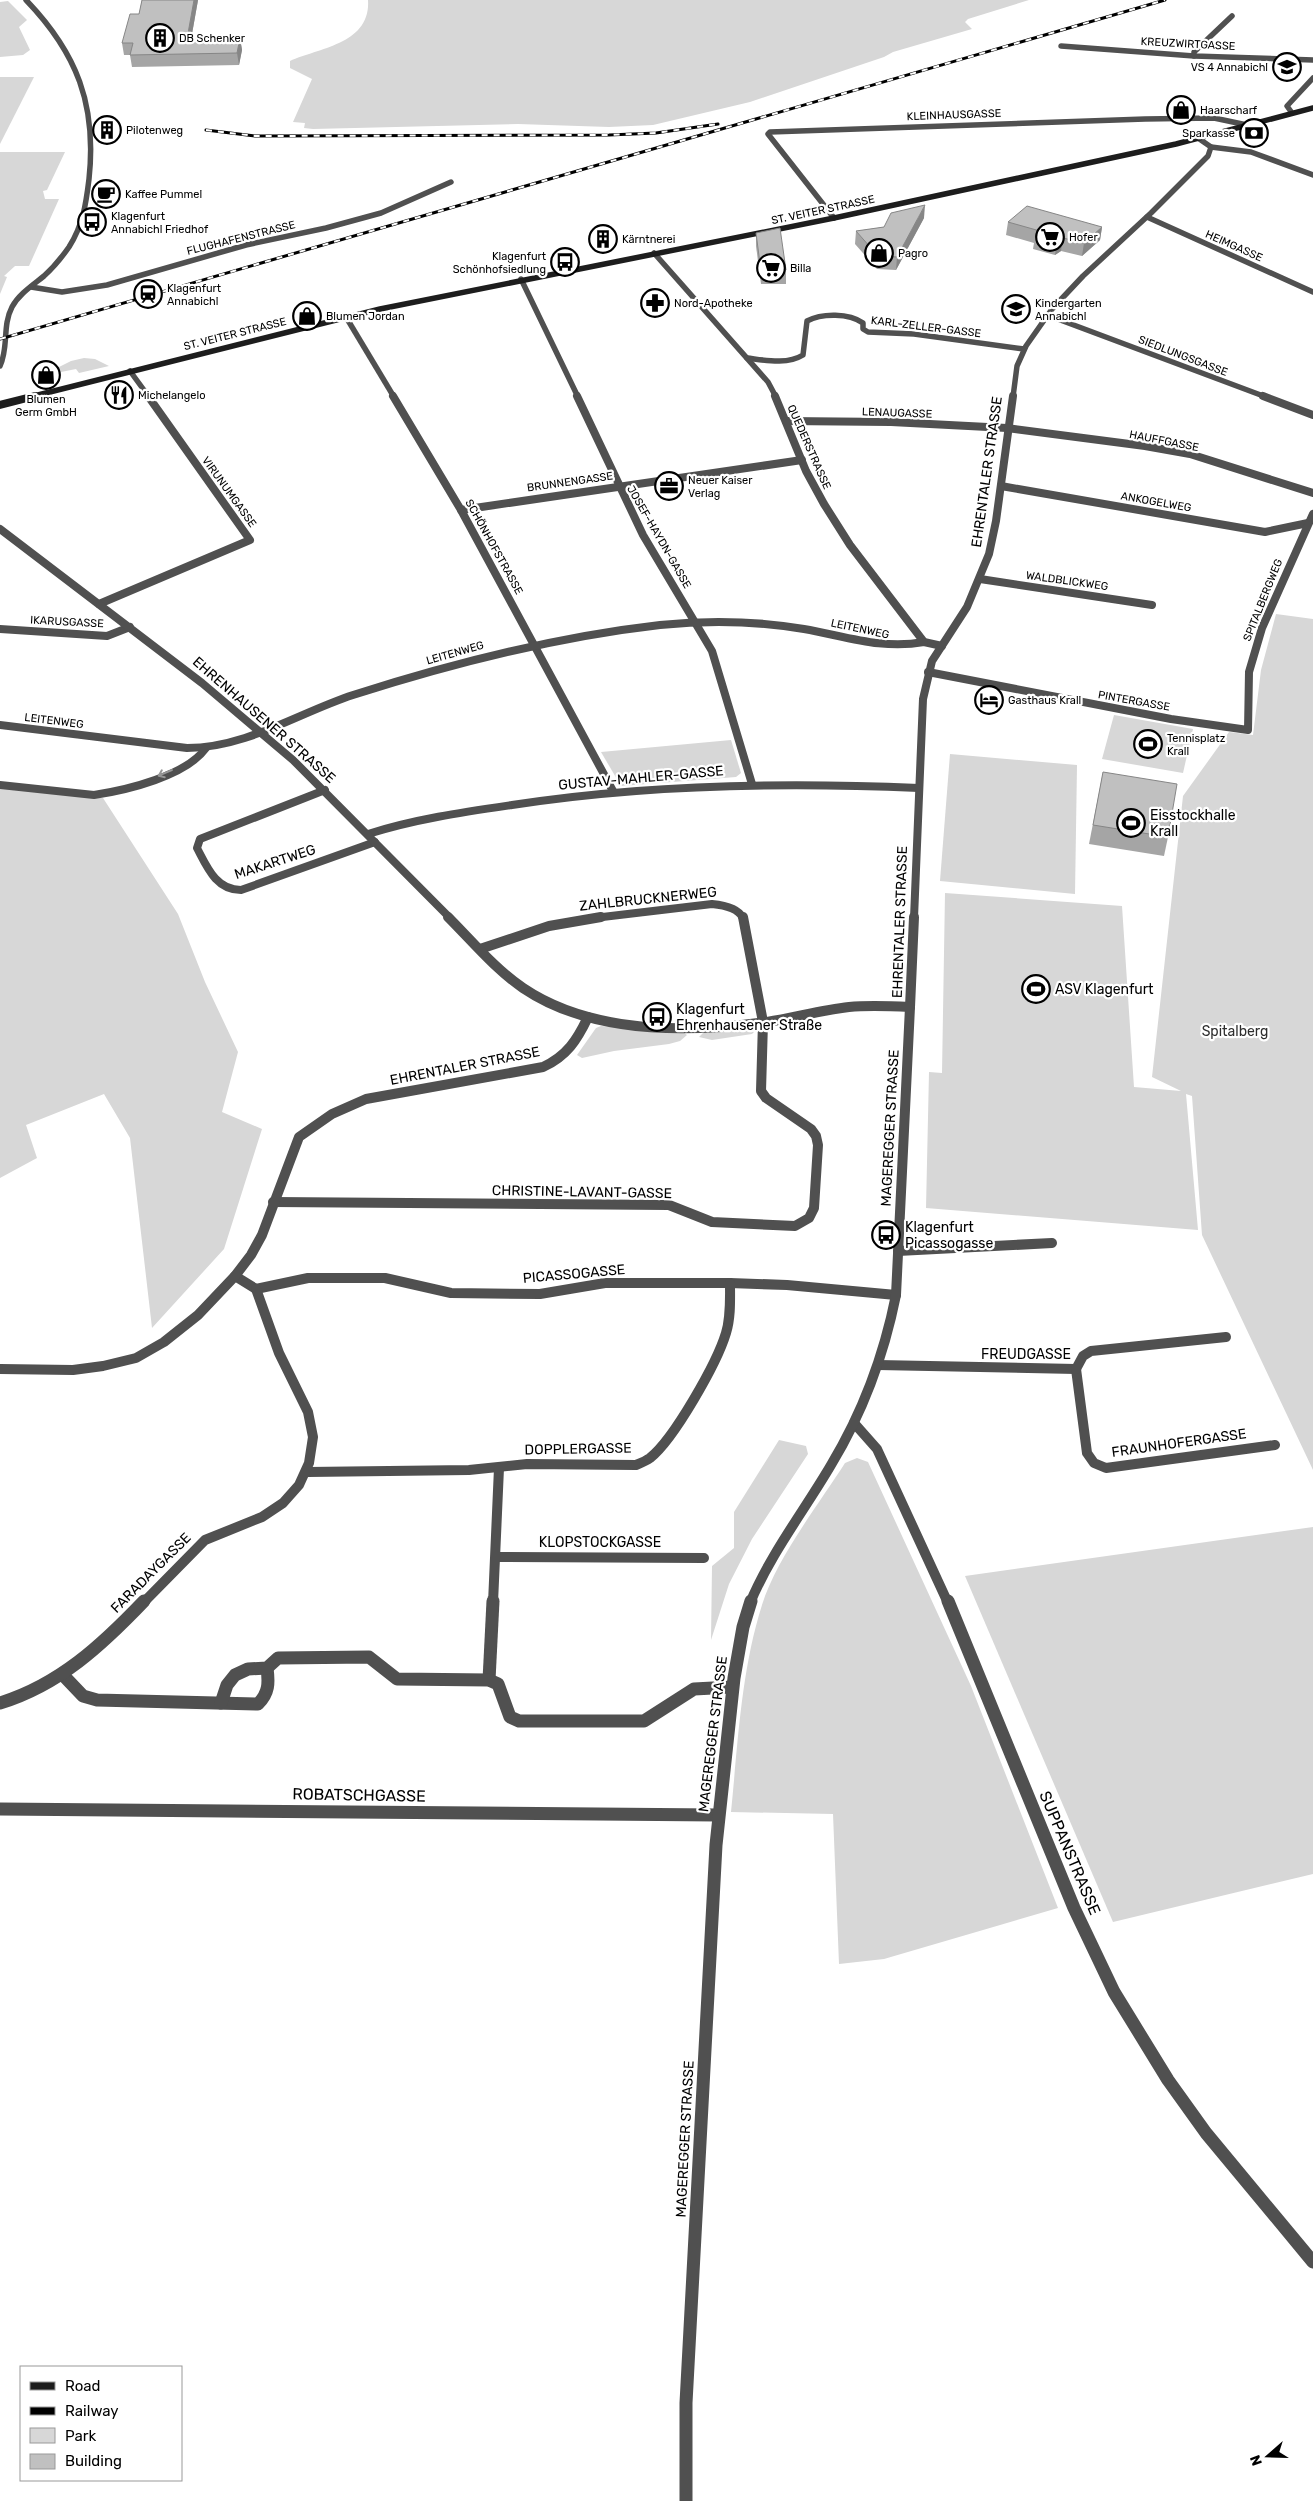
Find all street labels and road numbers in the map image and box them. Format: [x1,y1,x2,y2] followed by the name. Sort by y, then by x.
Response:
[1140,35,1236,53] street label: KREUZWIRTGASSE
[906,107,1002,123] street label: KLEINHAUSGASSE
[770,193,876,227] street label: ST. VEITER STRASSE
[185,218,297,258] street label: FLUGHAFENSTRASSE
[1203,228,1265,265] street label: HEIMGASSE
[870,314,982,340] street label: KARL-ZELLER-GASSE
[182,315,288,353] street label: ST. VEITER STRASSE
[1136,333,1230,379] street label: SIEDLUNGSGASSE
[968,395,1006,549] street label: EHRENTALER STRASSE
[785,403,834,492] street label: QUEDERSTRASSE
[862,405,933,421] street label: LENAUGASSE
[1128,428,1200,454] street label: HAUFFGASSE
[199,454,259,530] street label: VIRUNUMGASSE
[526,469,614,494] street label: BRUNNENGASSE
[624,483,694,591] street label: JOSEF-HAYDN-GASSE
[1120,489,1192,515] street label: ANKOGELWEG
[462,497,526,597] street label: SCHÖNHOFSTRASSE
[1241,557,1285,643] street label: SPITALBERGWEG
[1025,569,1109,593] street label: WALDBLICKWEG
[30,614,104,630] street label: IKARUSGASSE
[830,616,890,642] street label: LEITENWEG
[425,639,485,667] street label: LEITENWEG
[189,653,339,787] street label: EHRENHAUSENER STRASSE
[1097,688,1171,714] street label: PINTERGASSE
[24,711,84,731] street label: LEITENWEG
[558,762,724,794] street label: GUSTAV-MAHLER-GASSE
[232,841,318,883] street label: MAKARTWEG
[889,846,911,998] street label: EHRENTALER STRASSE
[578,883,718,915] street label: ZAHLBRUCKNERWEG
[389,1043,541,1089] street label: EHRENTALER STRASSE
[877,1049,903,1207] street label: MAGEREGGER STRASSE
[492,1182,672,1202] street label: CHRISTINE-LAVANT-GASSE
[522,1261,626,1287] street label: PICASSOGASSE
[981,1346,1071,1363] street label: FREUDGASSE
[1111,1425,1247,1461] street label: FRAUNHOFERGASSE
[524,1440,632,1458] street label: DOPPLERGASSE
[107,1529,195,1617] street label: FARADAYGASSE
[539,1534,661,1551] street label: KLOPSTOCKGASSE
[695,1655,731,1813] street label: MAGEREGGER STRASSE
[292,1784,426,1806] street label: ROBATSCHGASSE
[1035,1788,1105,1918] street label: SUPPANSTRASSE
[672,2060,698,2218] street label: MAGEREGGER STRASSE

